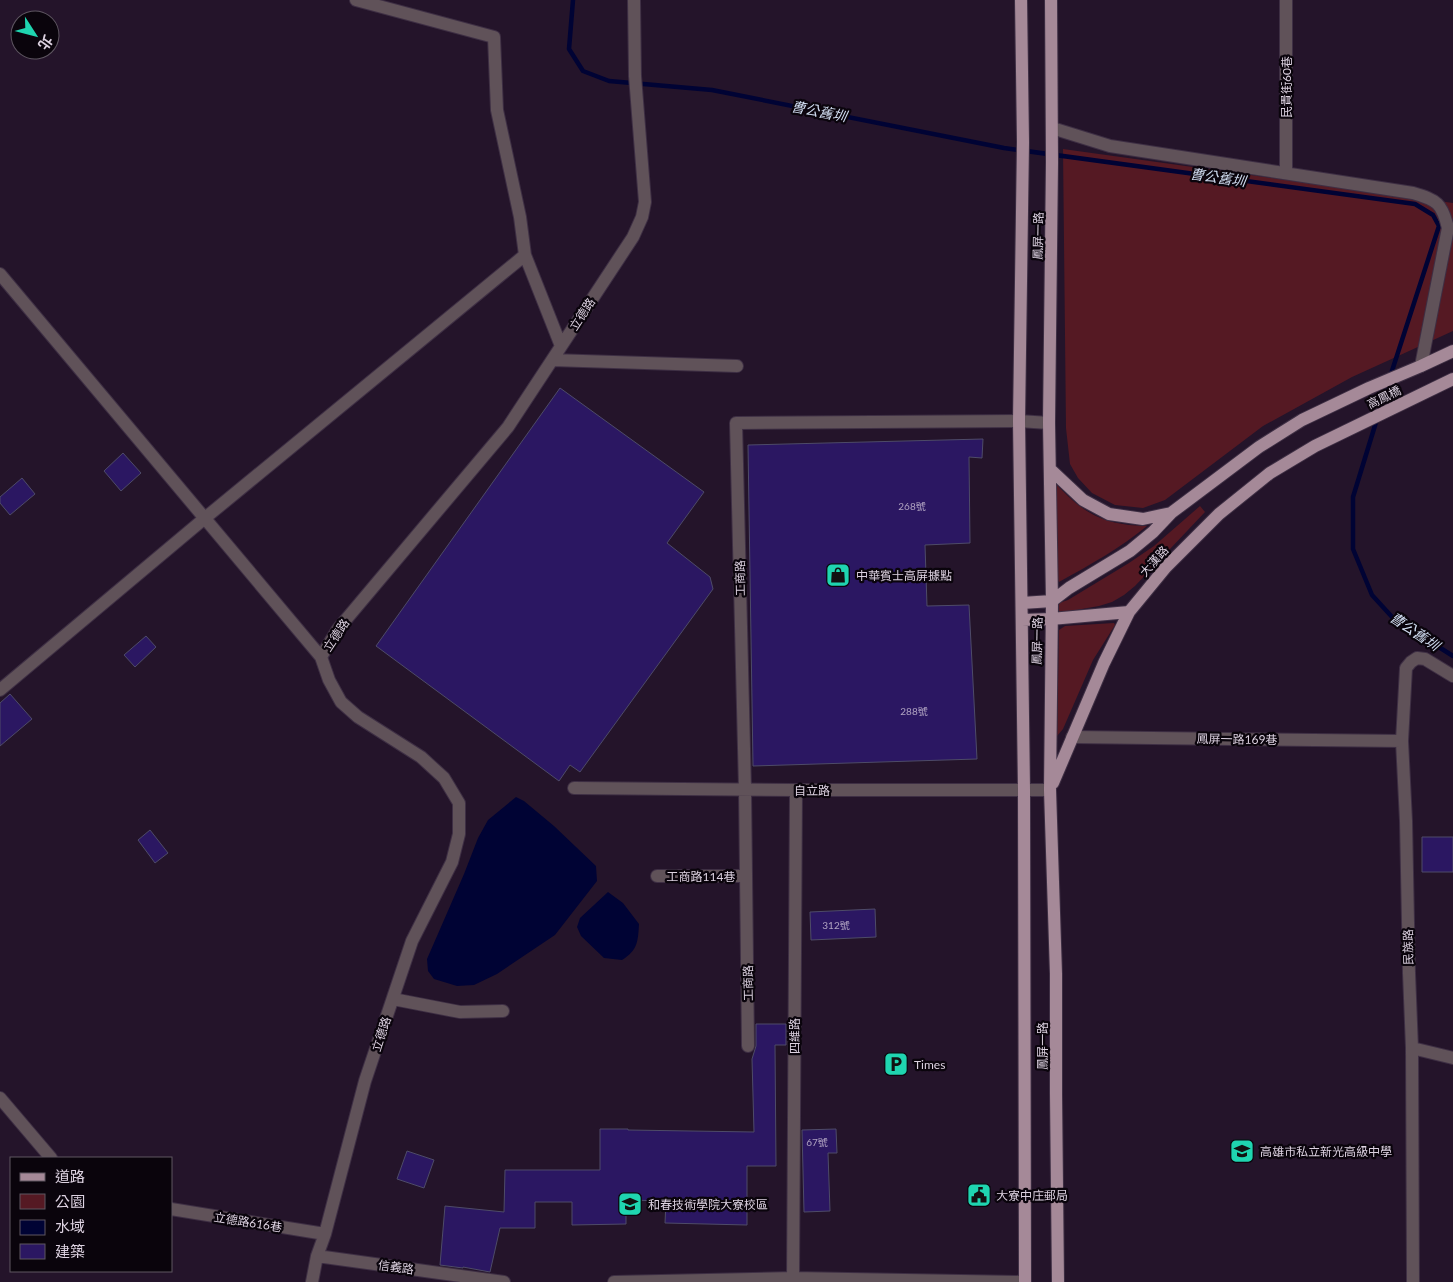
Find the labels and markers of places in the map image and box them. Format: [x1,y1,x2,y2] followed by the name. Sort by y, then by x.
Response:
[825,562,851,588] shop icon: 中華賓士高屏據點
[856,568,952,583] place label: 中華賓士高屏據點
[883,1051,909,1077] parking icon: Times
[914,1057,945,1072] place label: Times
[1229,1138,1255,1164] school or university icon: 高雄市私立新光高級中學
[1260,1144,1392,1159] place label: 高雄市私立新光高級中學
[966,1182,992,1208] public building icon: 大寮中庄郵局
[996,1188,1068,1203] place label: 大寮中庄郵局
[617,1191,643,1217] school or university icon: 和春技術學院大寮校區
[648,1197,768,1212] place label: 和春技術學院大寮校區

